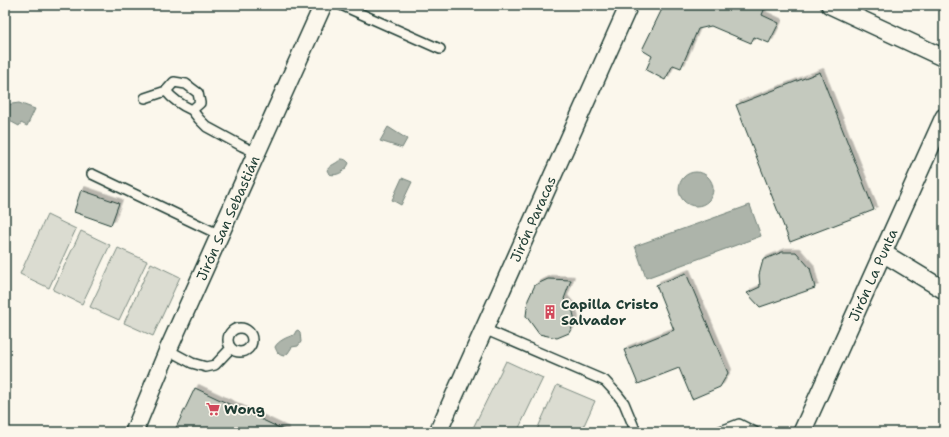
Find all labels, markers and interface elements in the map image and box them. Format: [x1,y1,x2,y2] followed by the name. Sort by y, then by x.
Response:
[192,152,264,283] street label: Jirón San Sebastián
[506,173,560,265] street label: Jirón Paracas
[845,226,902,324] street label: Jirón La Punta
[561,295,659,329] place label: Capilla Cristo Salvador
[542,304,558,320] building icon: Capilla Cristo Salvador
[224,400,265,418] place label: Wong
[205,401,221,417] supermarket icon: Wong

